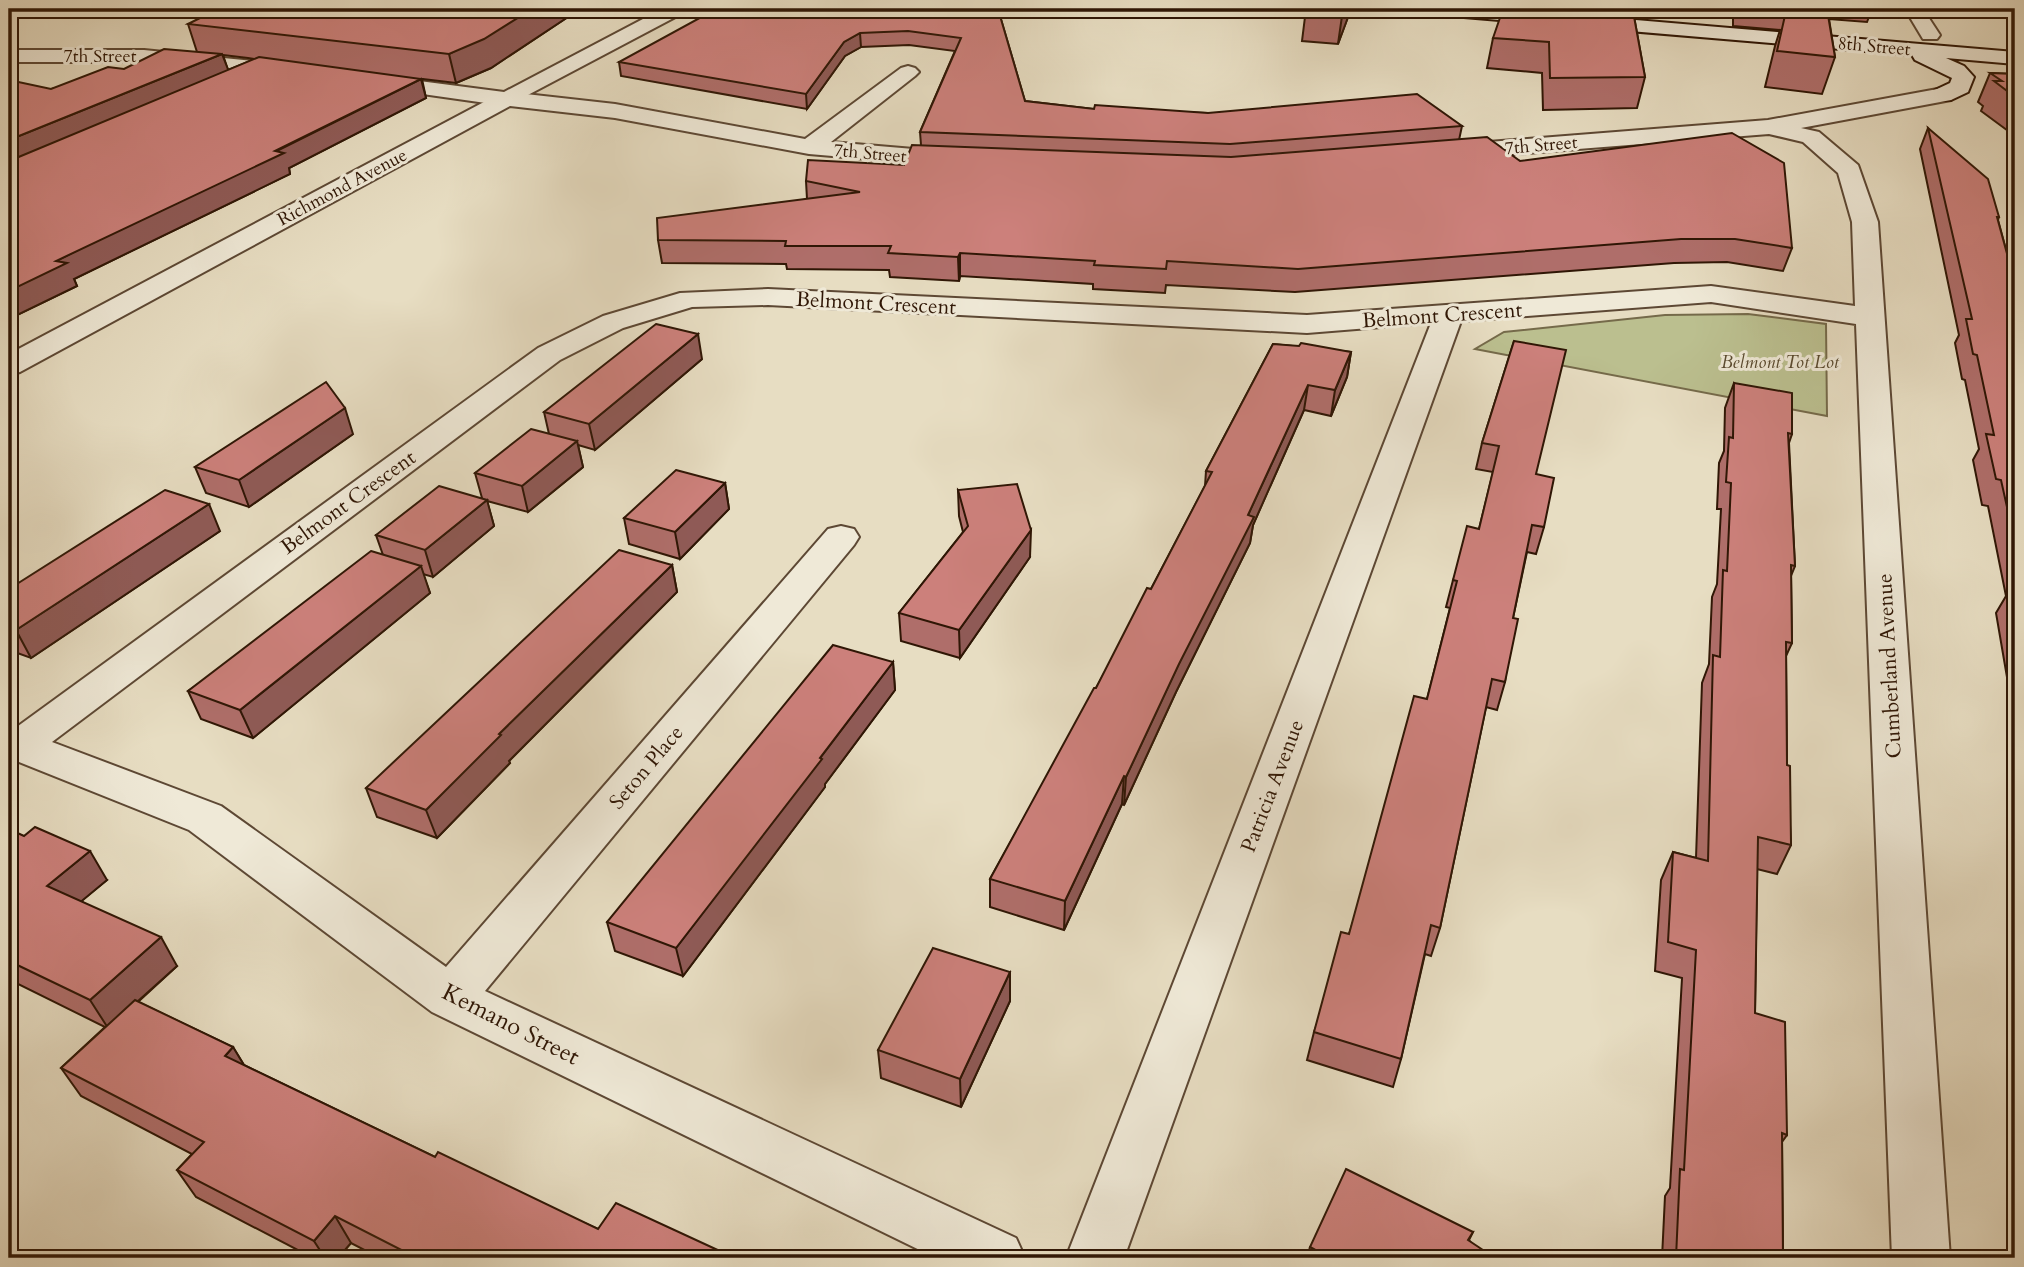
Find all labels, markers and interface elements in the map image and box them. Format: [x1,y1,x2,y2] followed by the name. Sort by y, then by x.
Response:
[1837,31,1912,62] street label: 8th Street
[64,44,137,69] street label: 7th Street
[1504,130,1579,161] street label: 7th Street
[833,138,908,169] street label: 7th Street
[273,143,411,232] street label: Richmond Avenue
[795,285,957,322] street label: Belmont Crescent
[1361,295,1523,336] street label: Belmont Crescent
[1721,350,1840,375] park label: Belmont Tot Lot
[275,443,422,561] street label: Belmont Crescent
[1870,573,1909,759] street label: Cumberland Avenue
[1234,716,1311,857] street label: Patricia Avenue
[603,719,690,816] street label: Seton Place
[436,976,586,1073] street label: Kemano Street

